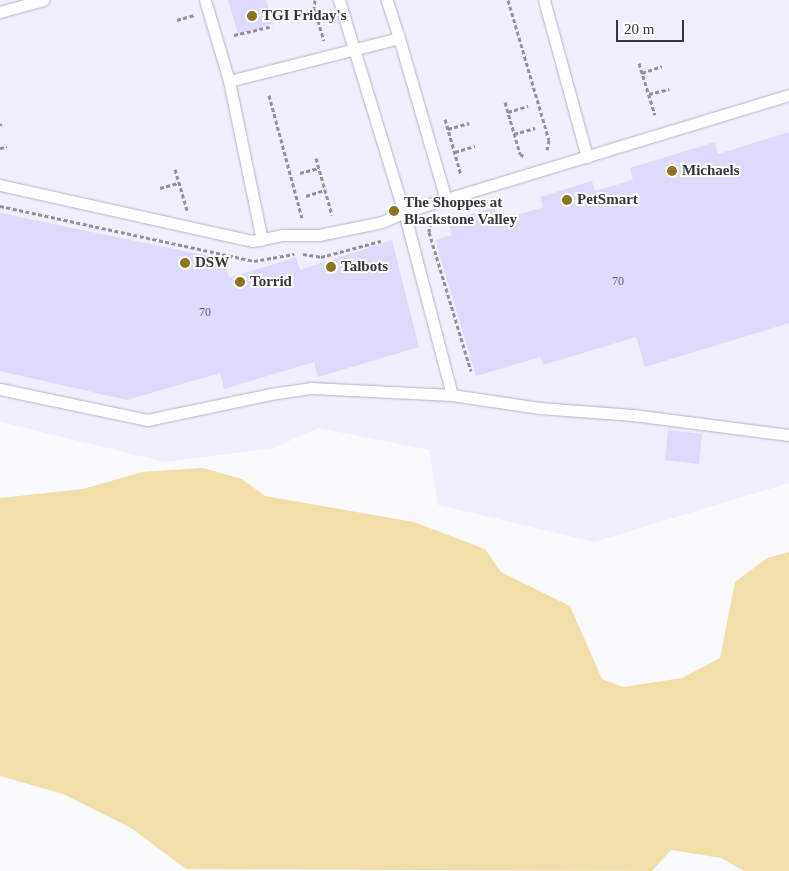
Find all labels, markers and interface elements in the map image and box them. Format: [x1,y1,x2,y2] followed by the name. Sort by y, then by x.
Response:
[262,7,347,25] place label: TGI Friday's
[246,10,258,22] marker: TGI Friday's
[619,10,686,42] scale bar
[624,21,654,37] text: 20 m
[682,162,739,180] place label: Michaels
[666,165,678,177] marker: Michaels
[577,191,638,209] place label: PetSmart
[404,193,517,228] place label: The Shoppes at Blackstone Valley
[561,194,573,206] marker: PetSmart
[388,205,400,217] marker: The Shoppes at Blackstone Valley
[195,254,229,272] place label: DSW
[179,257,191,269] marker: DSW
[341,258,388,276] place label: Talbots
[325,261,337,273] marker: Talbots
[250,273,292,291] place label: Torrid
[612,275,624,289] house number: 70
[234,276,246,288] marker: Torrid
[199,306,211,320] house number: 70

